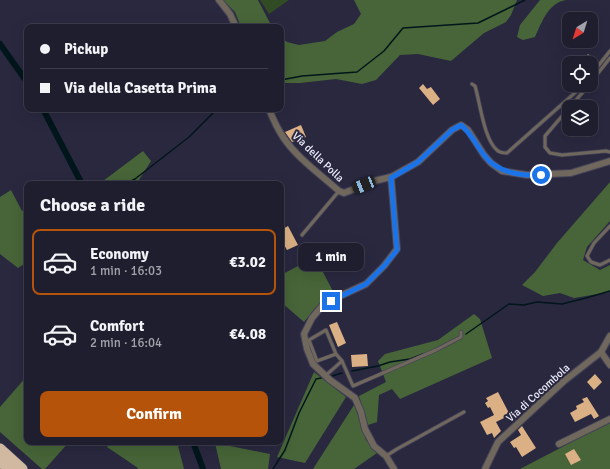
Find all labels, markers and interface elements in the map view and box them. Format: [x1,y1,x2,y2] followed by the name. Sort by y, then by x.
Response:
[562,12,598,48] north arrow
[562,12,598,136] map controls
[64,40,108,58] text: Pickup
[562,56,598,92] button: locate
[64,79,217,97] text: Via della Casetta Prima
[562,100,598,136] button: layers
[290,129,347,185] street label: Via della Polla
[532,166,550,184] route start
[351,175,377,195] car
[40,194,145,216] text: Choose a ride
[298,243,364,271] callout: 1 min
[42,244,78,280] icon: car
[90,245,149,263] text: Economy
[315,249,347,265] text: 1 min
[229,253,266,271] text: €3.02
[90,263,162,279] text: 1 min · 16:03
[322,292,340,310] route end
[42,316,78,352] icon: car
[90,317,144,335] text: Comfort
[229,325,266,343] text: €4.08
[90,335,162,351] text: 2 min · 16:04
[504,361,573,425] street label: Via di Cocombola
[40,391,268,437] button: Confirm

